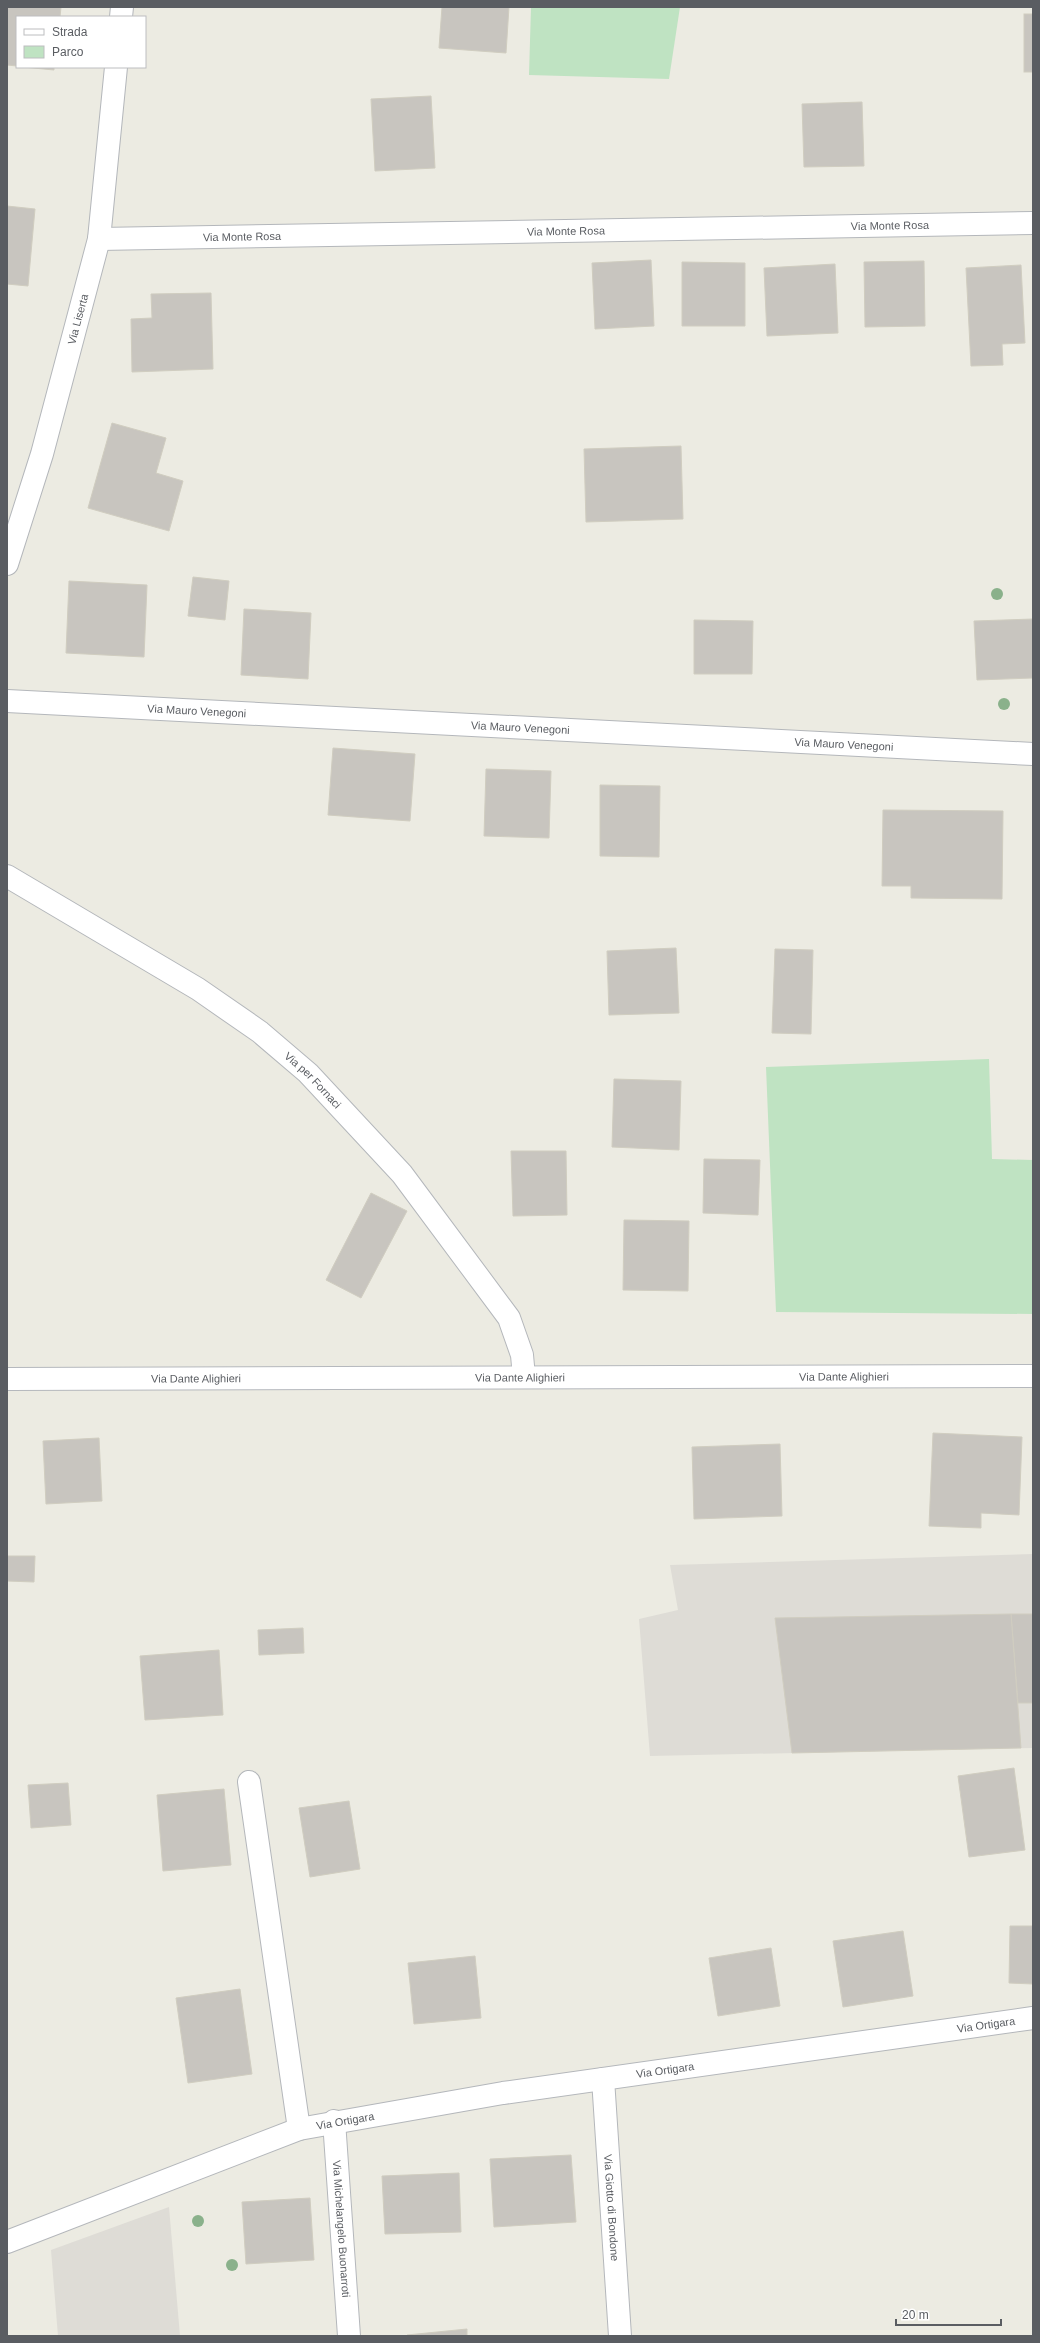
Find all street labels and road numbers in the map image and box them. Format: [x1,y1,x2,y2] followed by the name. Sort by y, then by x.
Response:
[851,219,930,232] street label: Via Monte Rosa
[527,224,606,238] street label: Via Monte Rosa
[203,230,282,243] street label: Via Monte Rosa
[65,292,90,346] street label: Via Liserta
[147,702,246,719] street label: Via Mauro Venegoni
[471,719,570,736] street label: Via Mauro Venegoni
[794,736,894,753] street label: Via Mauro Venegoni
[282,1050,344,1111] street label: Via per Fornaci
[799,1370,889,1383] street label: Via Dante Alighieri
[475,1371,565,1384] street label: Via Dante Alighieri
[151,1372,241,1385] street label: Via Dante Alighieri
[956,2014,1017,2035] street label: Via Ortigara
[635,2060,696,2080] street label: Via Ortigara
[315,2110,376,2132] street label: Via Ortigara
[602,2154,621,2261] street label: Via Giotto di Bondone
[331,2160,352,2298] street label: Via Michelangelo Buonarroti

